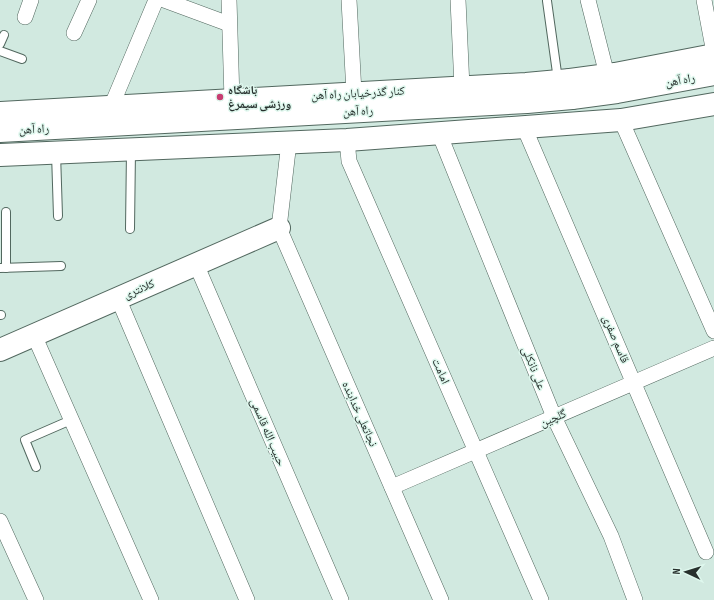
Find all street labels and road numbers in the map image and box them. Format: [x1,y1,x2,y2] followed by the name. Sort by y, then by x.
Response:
[664,70,697,91] street label: راه آهن
[311,84,405,103] street label: کنار گذرخیابان راه آهن
[343,103,374,120] street label: راه آهن
[19,121,50,138] street label: راه آهن
[121,276,157,303] street label: کلانتری
[599,313,632,365] street label: قاسم صفری
[518,344,549,392] street label: علی نانکلی
[428,356,453,387] street label: امامت
[338,379,381,449] street label: نجاتعلی خدابنده
[247,396,289,469] street label: حبیب الله قاسمی
[538,406,569,431] street label: گلچین

